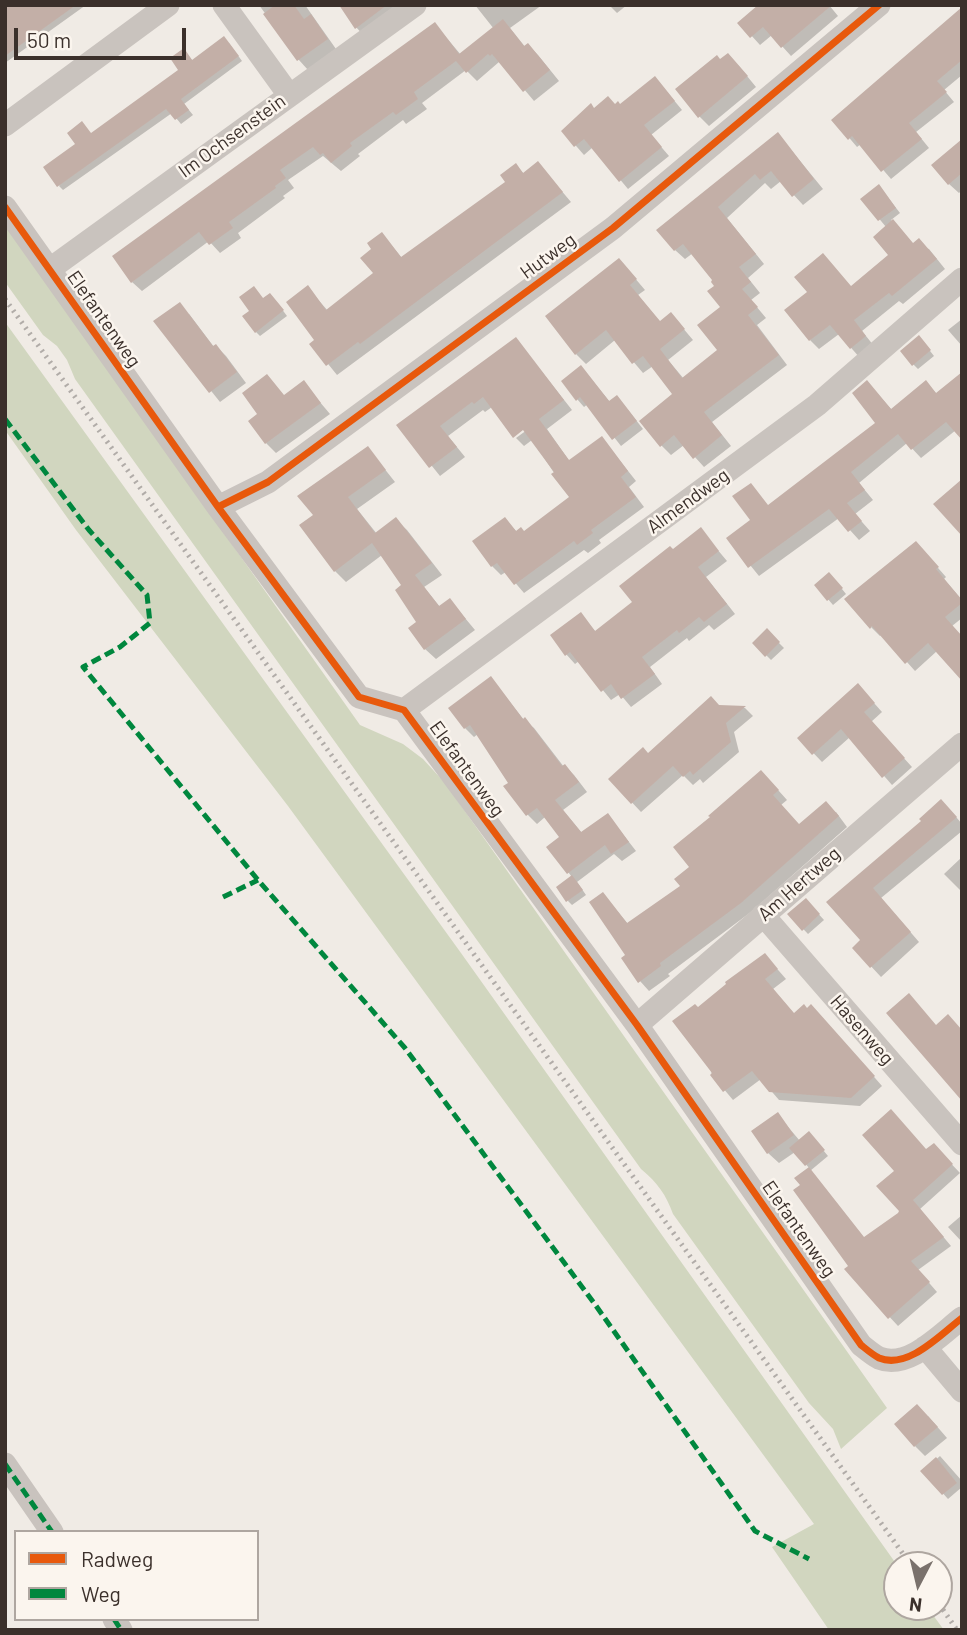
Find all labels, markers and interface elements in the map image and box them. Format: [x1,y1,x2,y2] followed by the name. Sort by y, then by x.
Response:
[18,14,189,58] scale bar
[27,27,71,52] text: 50 m
[174,90,290,182] street label: Im Ochsenstein
[516,228,580,284] street label: Hutweg
[62,266,146,372] street label: Elefantenweg
[643,464,733,538] street label: Almendweg
[425,717,509,821] street label: Elefantenweg
[753,842,845,926] street label: Am Hertweg
[825,990,899,1070] street label: Hasenweg
[757,1176,841,1282] street label: Elefantenweg
[14,1530,259,1621] legend
[81,1546,153,1571] text: Radweg
[883,1551,953,1621] north arrow
[81,1581,121,1606] text: Weg
[908,1593,923,1618] text: N

